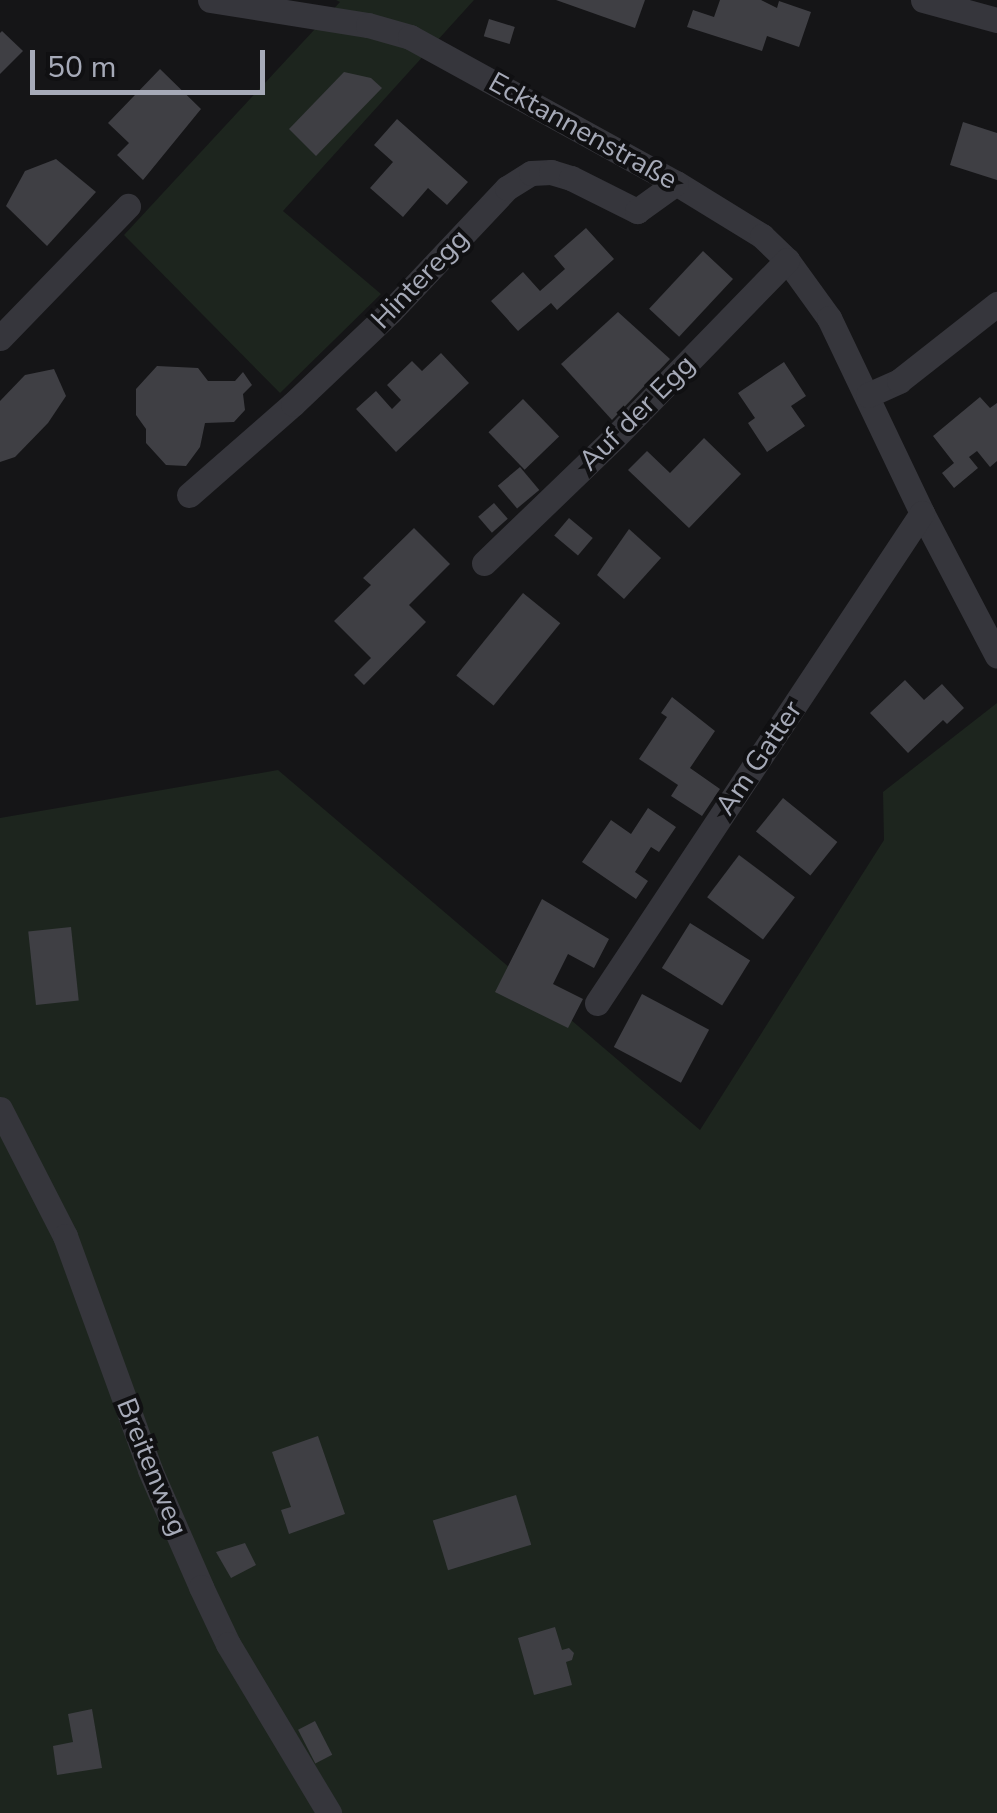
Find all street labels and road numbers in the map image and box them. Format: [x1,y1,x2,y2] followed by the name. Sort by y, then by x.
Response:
[483,65,683,197] street label: Ecktannenstraße
[364,222,476,336] street label: Hinteregg
[572,348,702,478] street label: Auf der Egg
[709,694,809,822] street label: Am Gatter
[109,1393,195,1541] street label: Breitenweg

